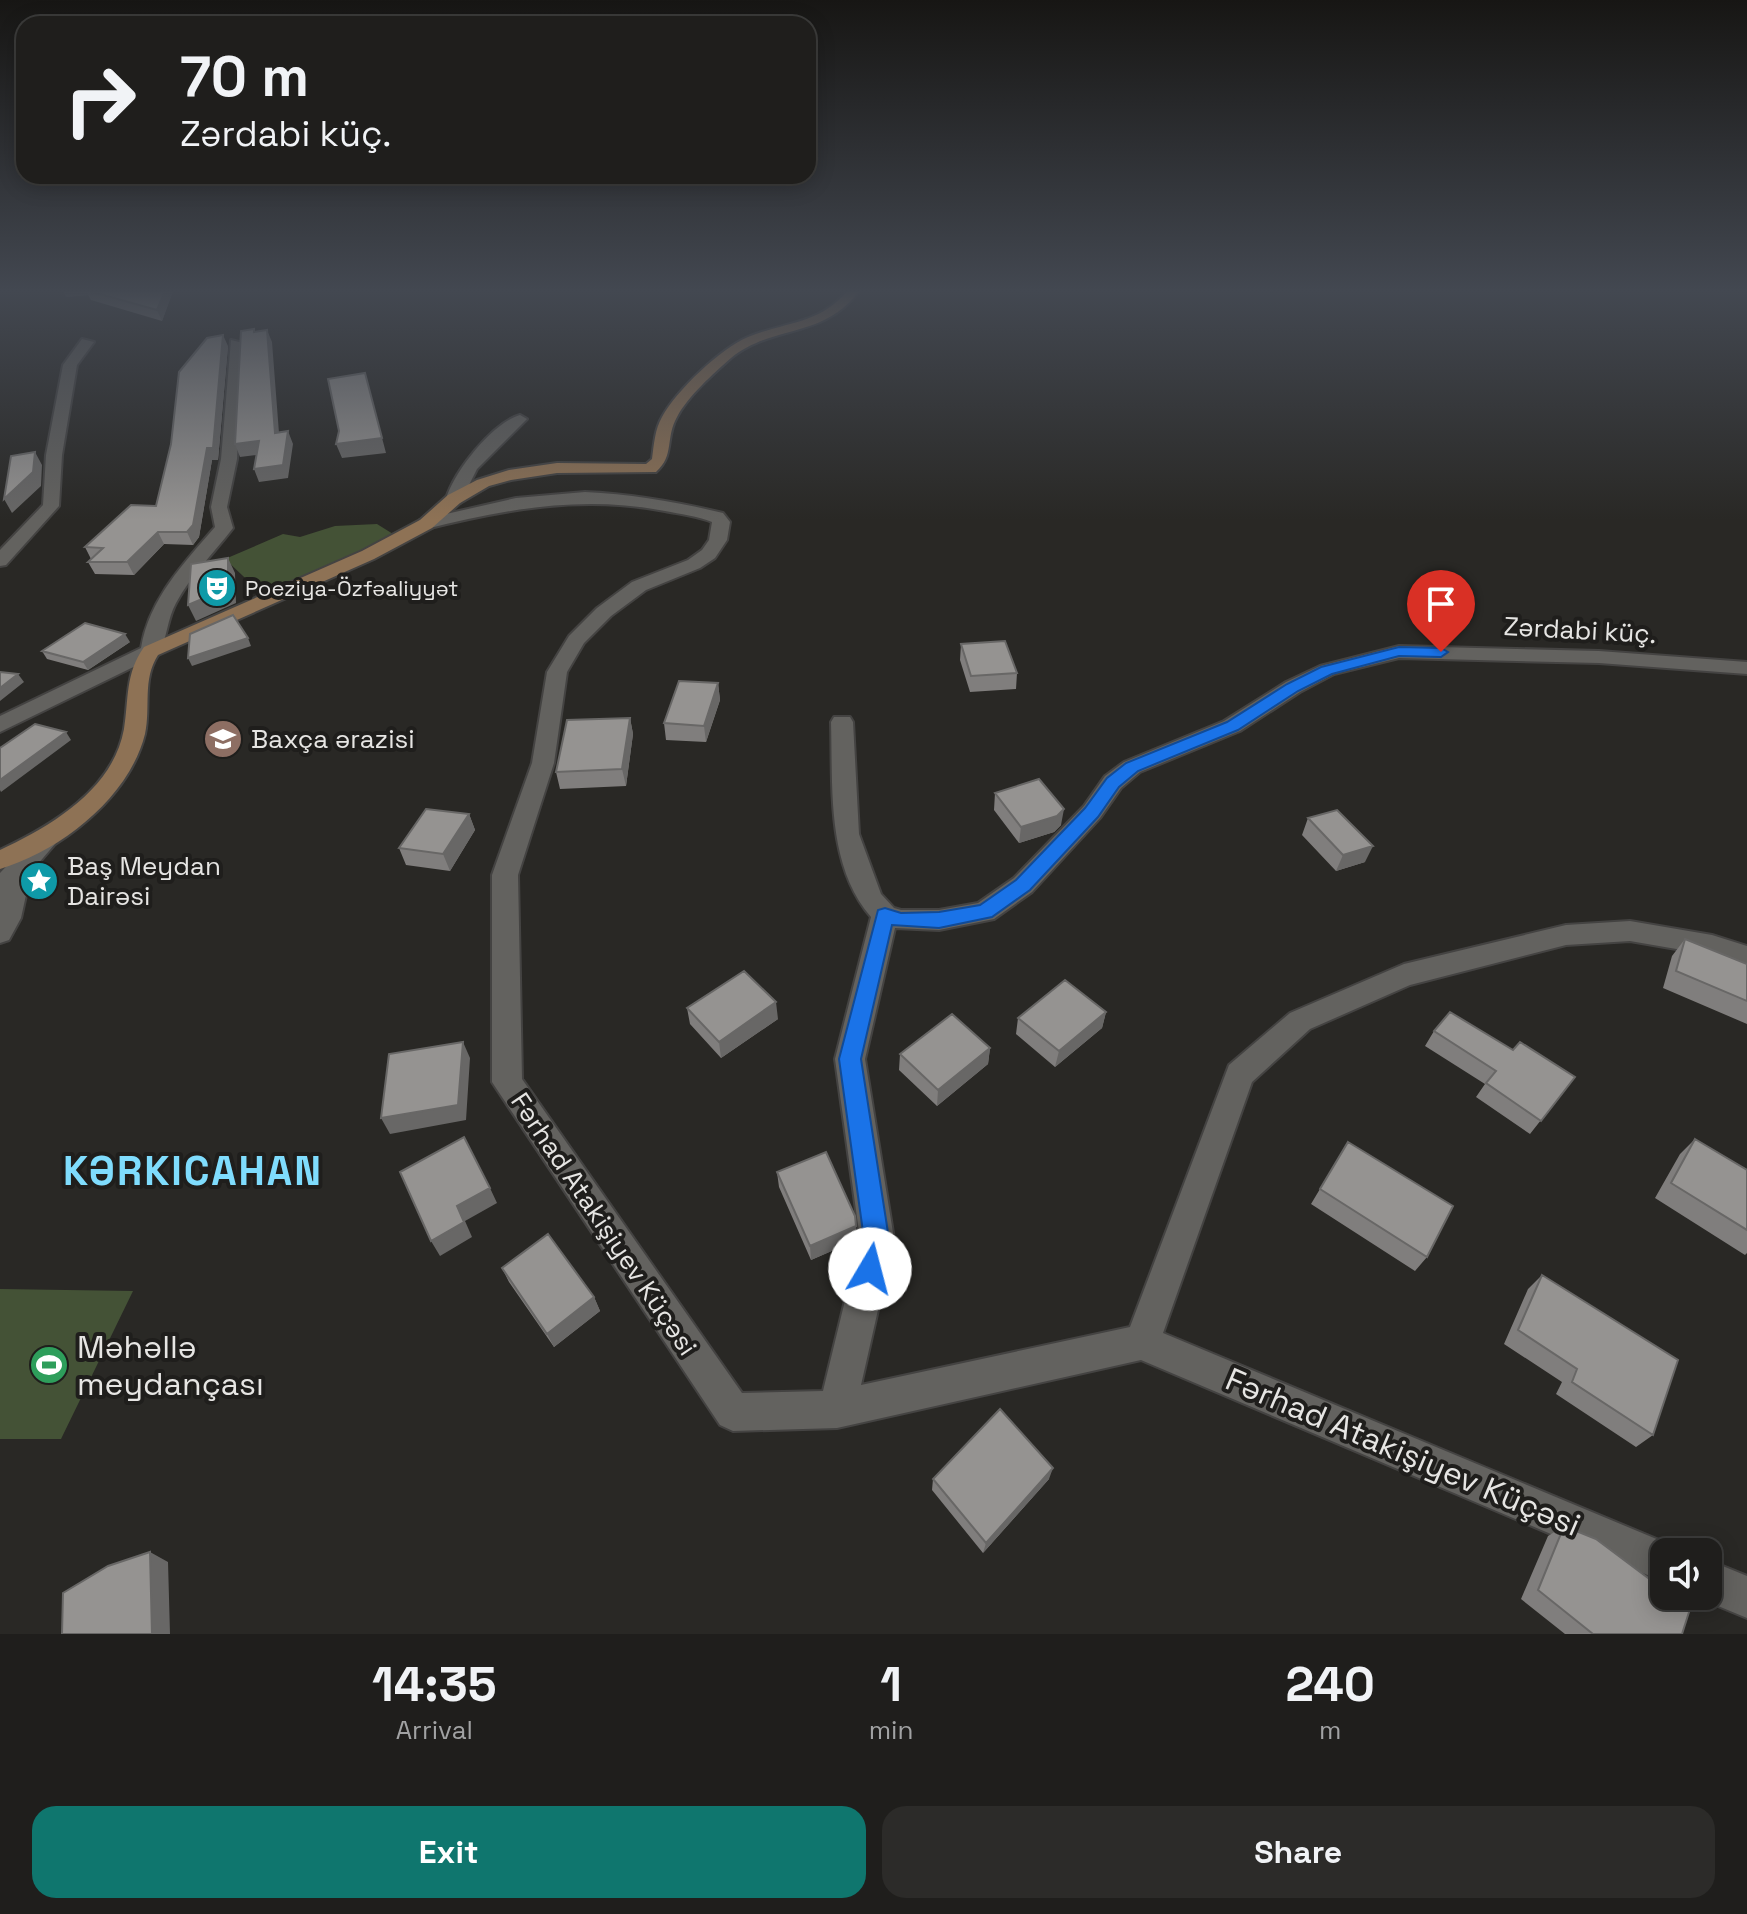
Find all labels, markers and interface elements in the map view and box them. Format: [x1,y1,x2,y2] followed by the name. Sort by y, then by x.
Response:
[180,41,309,112] text: 70 m
[48,48,152,152] icon: right
[180,111,391,157] text: Zərdabi küç.
[196,567,238,609] theatre icon: Poeziya-Özfəaliyyət
[1407,570,1475,652] pin
[245,574,458,602] place label: Poeziya-Özfəaliyyət
[1419,582,1463,626] icon: arrive
[1503,609,1657,651] street label: Zərdabi küç.
[202,718,244,760] school or university icon: Baxça ərazisi
[251,722,415,756] place label: Baxça ərazisi
[67,849,221,913] place label: Baş Meydan Dairəsi
[18,860,60,902] place icon: Baş Meydan Dairəsi
[503,1086,705,1362] street label: Fərhad Atakişiyev Küçəsi
[63,1146,323,1197] district label: KƏRKICAHAN
[828,1227,912,1311] position arrow
[77,1327,264,1404] place label: Məhəllə meydançası
[28,1344,70,1386] sports icon: Məhəllə meydançası
[1220,1359,1586,1545] street label: Fərhad Atakişiyev Küçəsi
[1650,1538,1722,1610] map controls
[1650,1538,1722,1610] button: sound
[372,1654,497,1715] text: 14:35
[880,1654,902,1715] text: 1
[1285,1654,1375,1715] text: 240
[396,1713,473,1747] text: Arrival
[869,1713,913,1747] text: min
[1319,1713,1341,1747] text: m
[32,1806,866,1898] button: Exit
[882,1806,1715,1898] button: Share

